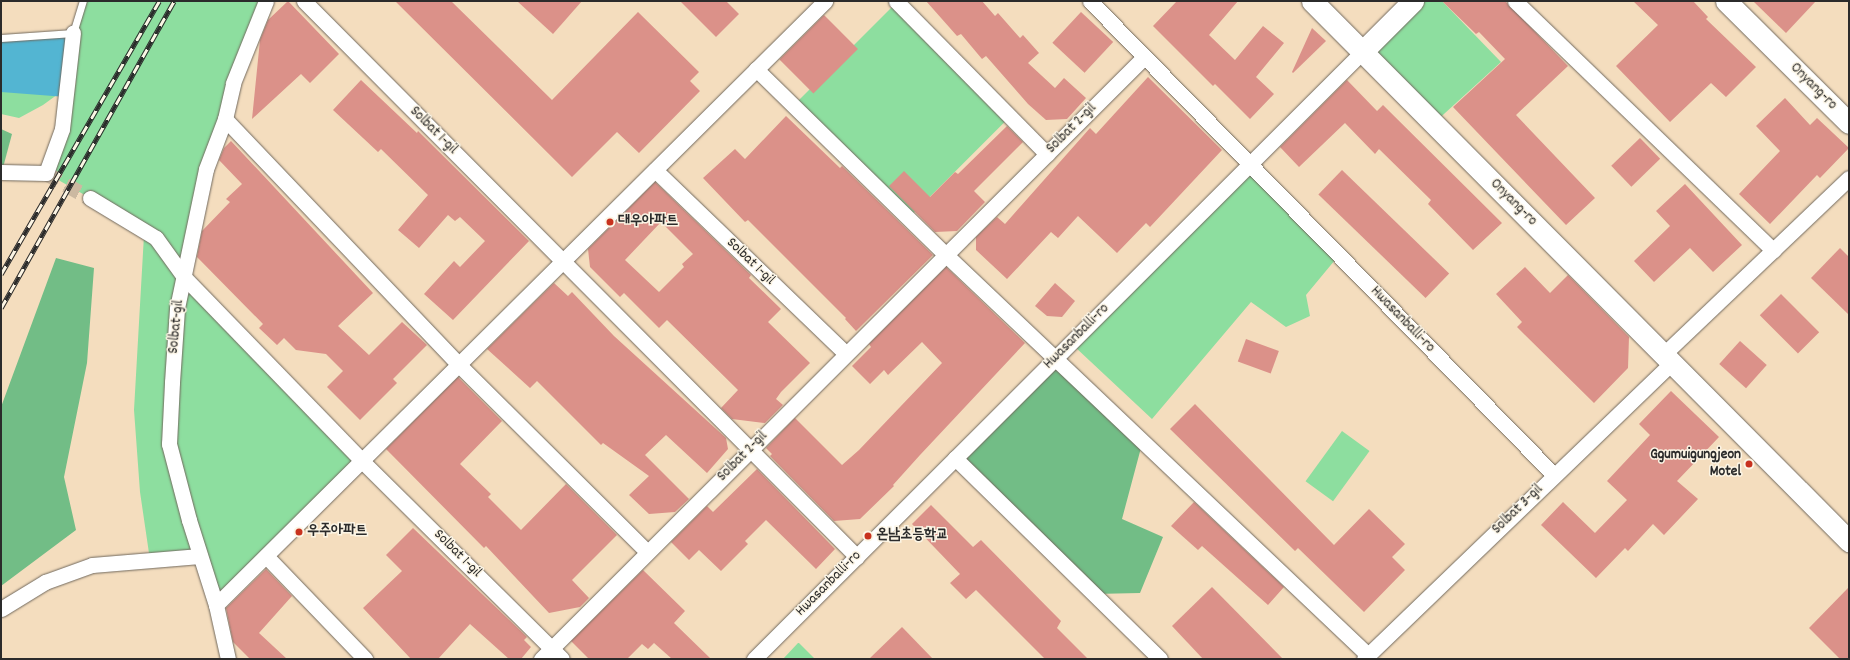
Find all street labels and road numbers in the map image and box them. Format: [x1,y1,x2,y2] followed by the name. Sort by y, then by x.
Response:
[1786,60,1840,114] street label: Onyang-ro
[1043,100,1101,158] street label: Solbat 2-gil
[405,103,461,159] street label: Solbat 1-gil
[1486,176,1540,230] street label: Onyang-ro
[722,234,778,290] street label: Solbat 1-gil
[1366,283,1438,357] street label: Hwasanballi-ro
[165,299,189,355] street label: Solbat-gil
[1040,300,1114,374] street label: Hwasanballi-ro
[714,428,772,486] street label: Solbat 2-gil
[1489,481,1547,539] street label: Solbat 3-gil
[429,526,485,582] street label: Solbat 1-gil
[792,547,866,621] street label: Hwasanballi-ro

